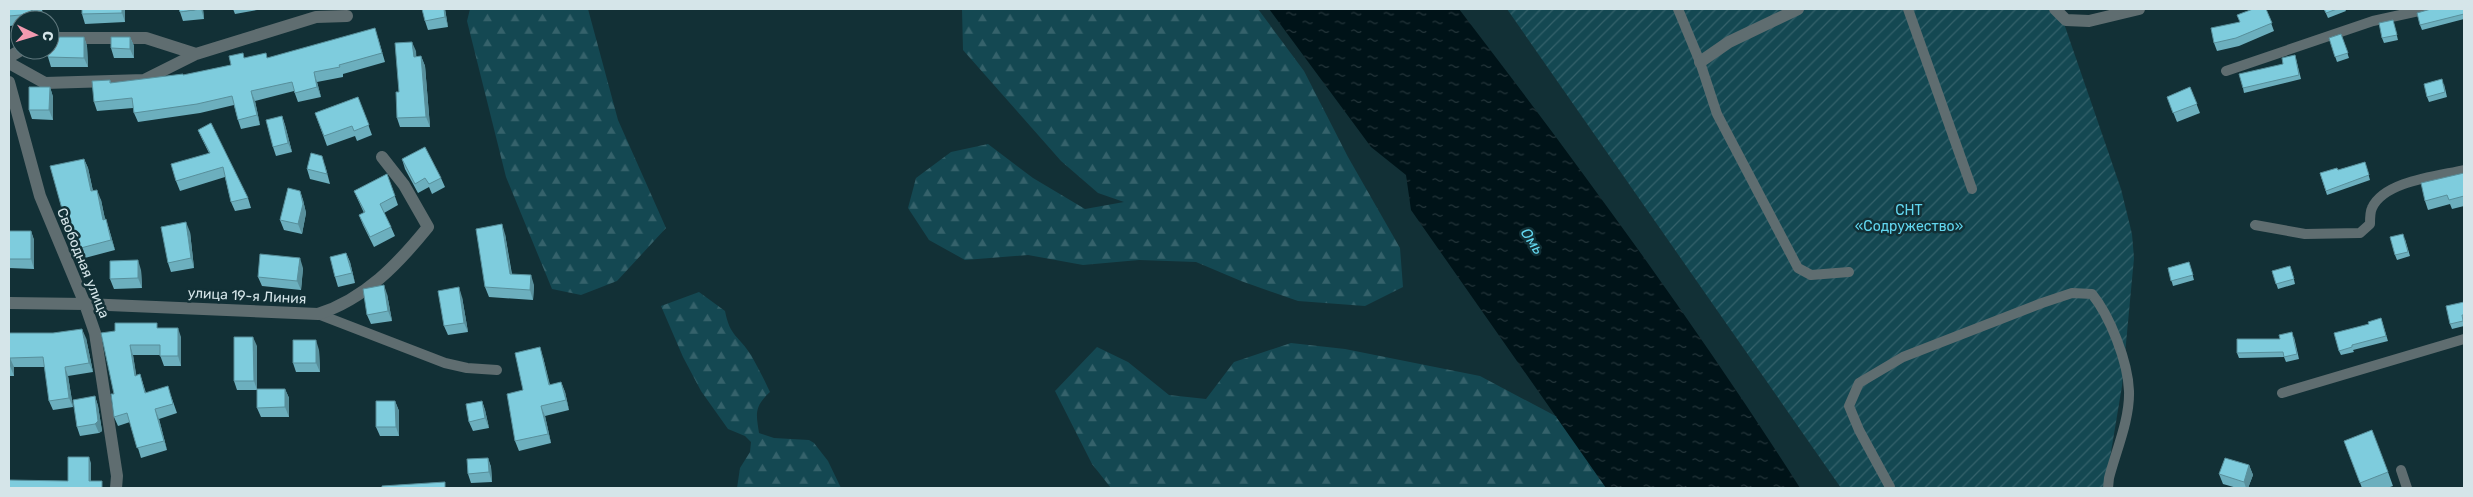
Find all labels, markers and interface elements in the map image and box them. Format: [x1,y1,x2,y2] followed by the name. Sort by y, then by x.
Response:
[10,10,60,60] north arrow
[39,30,56,42] text: С
[1855,202,1963,235] park label: СНТ «Содружество»
[53,205,113,321] street label: Свободная улица
[1517,224,1548,258] water label: Омь
[187,284,307,308] street label: улица 19-я Линия

